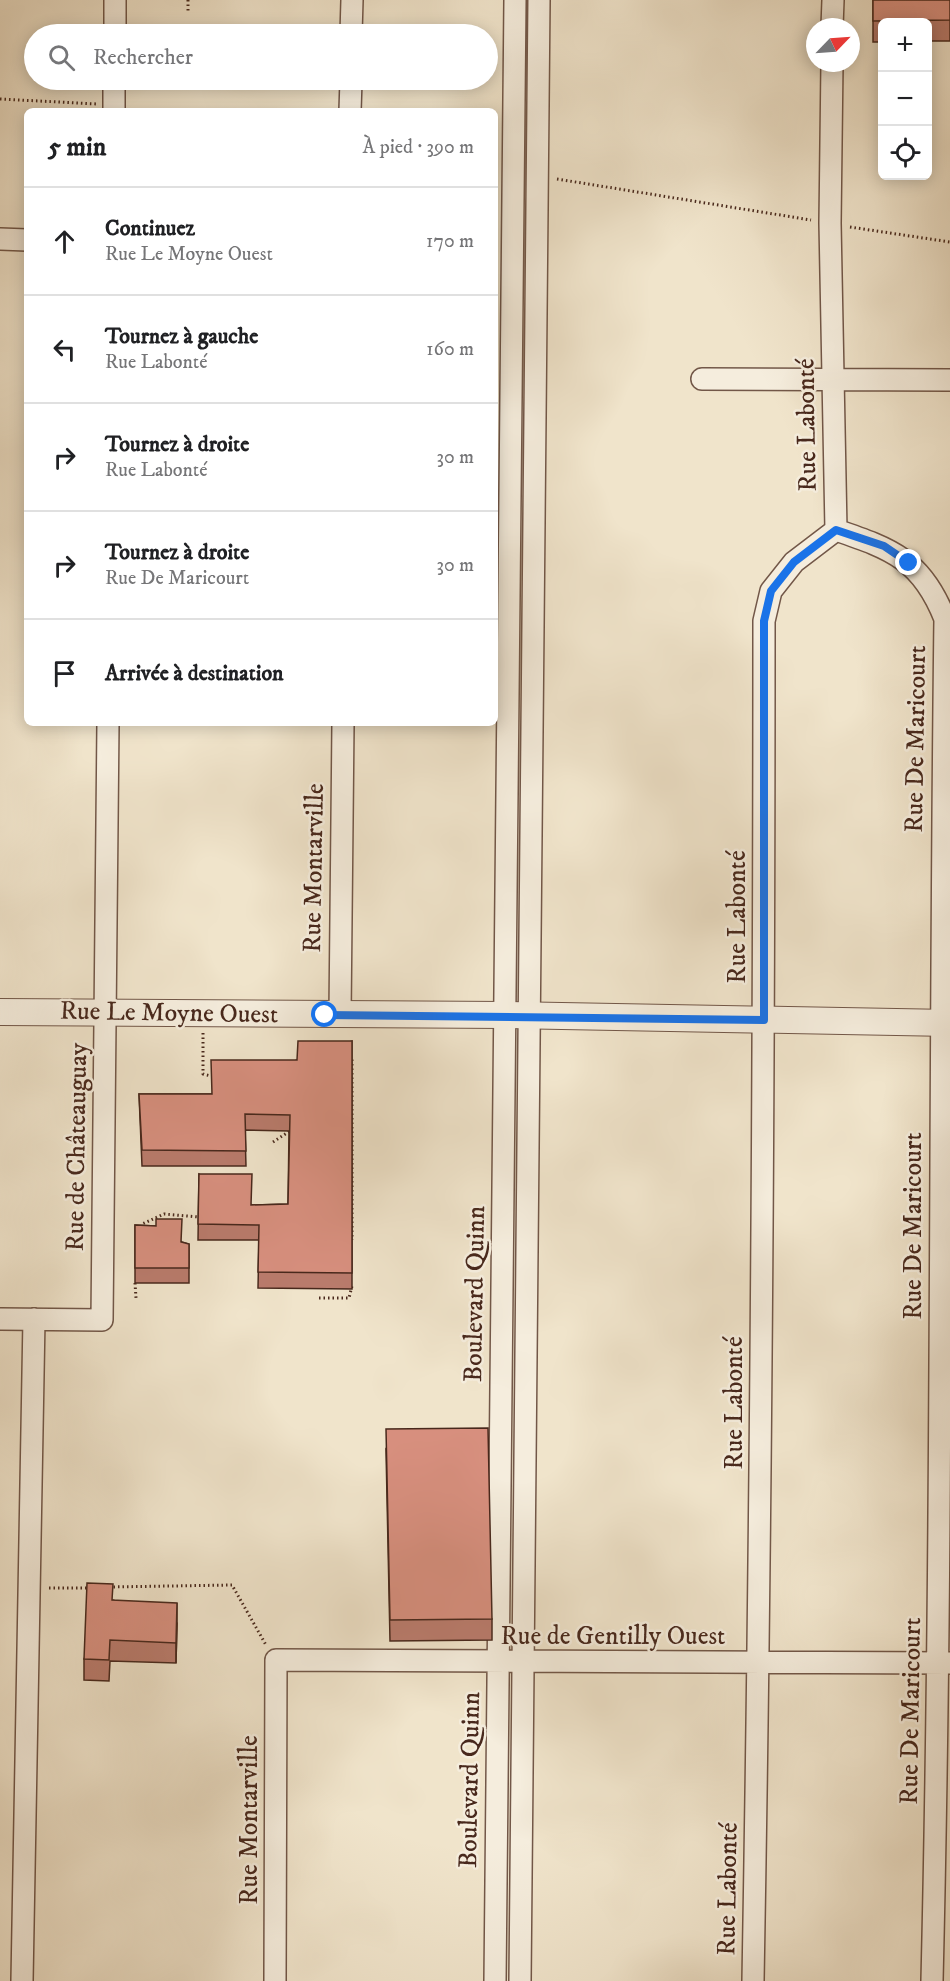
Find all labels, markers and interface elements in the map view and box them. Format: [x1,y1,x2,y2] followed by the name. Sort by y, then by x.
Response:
[806,18,860,72] north arrow
[878,18,932,180] map controls
[878,18,932,72] button: +
[24,24,498,90] search box
[45,41,78,74] icon: search
[93,44,193,71] text: Rechercher
[878,72,932,126] button: −
[878,126,932,180] button: locate
[48,131,106,164] text: 5 min
[363,135,474,160] text: À pied · 390 m
[105,215,195,242] text: Continuez
[48,225,81,258] icon: ahead
[426,229,474,254] text: 170 m
[105,242,273,267] text: Rue Le Moyne Ouest
[105,323,258,350] text: Tournez à gauche
[48,333,81,366] icon: left
[426,337,474,362] text: 160 m
[105,350,208,375] text: Rue Labonté
[789,358,825,492] street label: Rue Labonté
[105,431,249,458] text: Tournez à droite
[48,441,81,474] icon: right
[436,445,474,470] text: 30 m
[105,458,208,483] text: Rue Labonté
[105,539,249,566] text: Tournez à droite
[48,549,81,582] icon: right
[895,549,921,575] route end
[436,553,474,578] text: 30 m
[105,566,249,591] text: Rue De Maricourt
[898,645,934,833] street label: Rue De Maricourt
[48,657,81,690] icon: arrive
[105,660,284,687] text: Arrivée à destination
[296,783,332,953] street label: Rue Montarville
[721,850,754,984] street label: Rue Labonté
[60,995,278,1031] street label: Rue Le Moyne Ouest
[311,1001,337,1027] route start
[59,1042,95,1252] street label: Rue de Châteauguay
[897,1132,930,1320] street label: Rue De Maricourt
[457,1205,493,1383] street label: Boulevard Quinn
[718,1336,751,1470] street label: Rue Labonté
[893,1617,929,1805] street label: Rue De Maricourt
[501,1620,725,1653] street label: Rue de Gentilly Ouest
[452,1691,488,1869] street label: Boulevard Quinn
[233,1735,266,1905] street label: Rue Montarville
[710,1822,746,1956] street label: Rue Labonté

